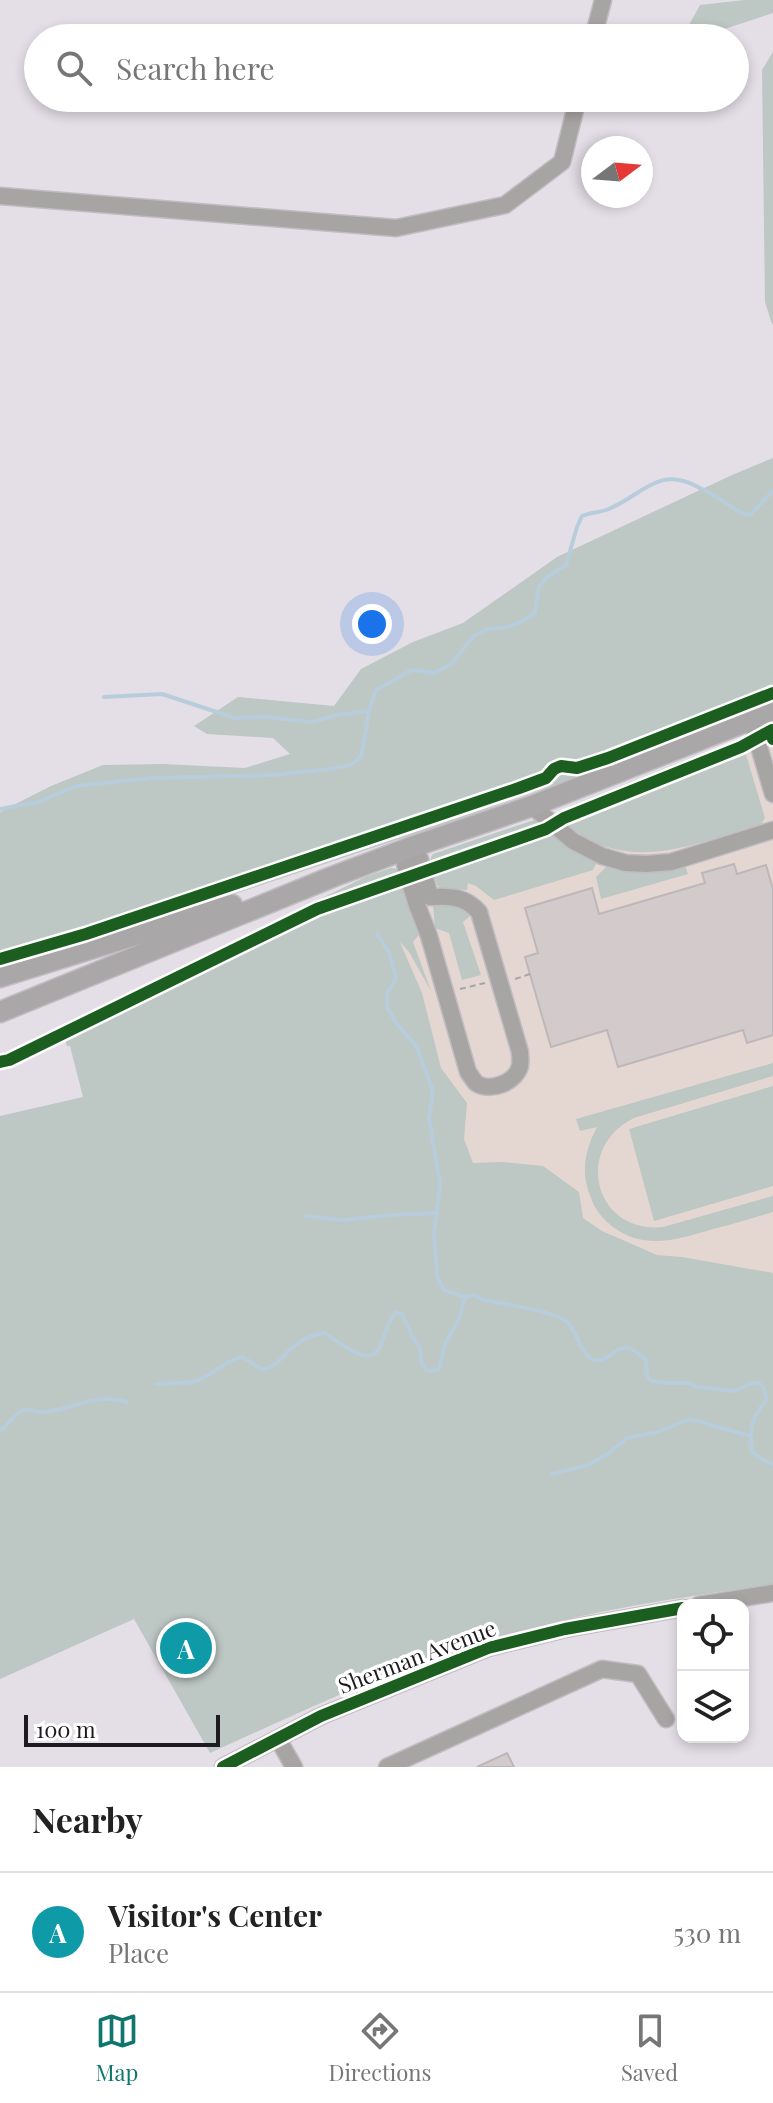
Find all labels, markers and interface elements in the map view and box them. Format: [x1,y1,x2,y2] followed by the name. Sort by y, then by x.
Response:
[24,24,749,112] search box
[52,46,96,90] icon: search
[116,48,275,88] text: Search here
[581,136,653,208] north arrow
[352,604,392,644] your location
[677,1599,749,1743] map controls
[677,1599,749,1671] button: locate
[333,1612,500,1700] street label: Sherman Avenue
[160,1618,212,1678] pin: A
[677,1671,749,1743] button: layers
[24,1711,220,1747] scale bar
[36,1714,96,1744] text: 100 m
[32,1796,143,1842] text: Nearby
[108,1895,322,1935] text: Visitor's Center
[49,1915,67,1950] text: A
[673,1915,741,1950] text: 530 m
[108,1935,169,1970] text: Place
[95,2009,139,2087] tab: Map
[328,2009,431,2087] tab: Directions
[621,2009,678,2087] tab: Saved

